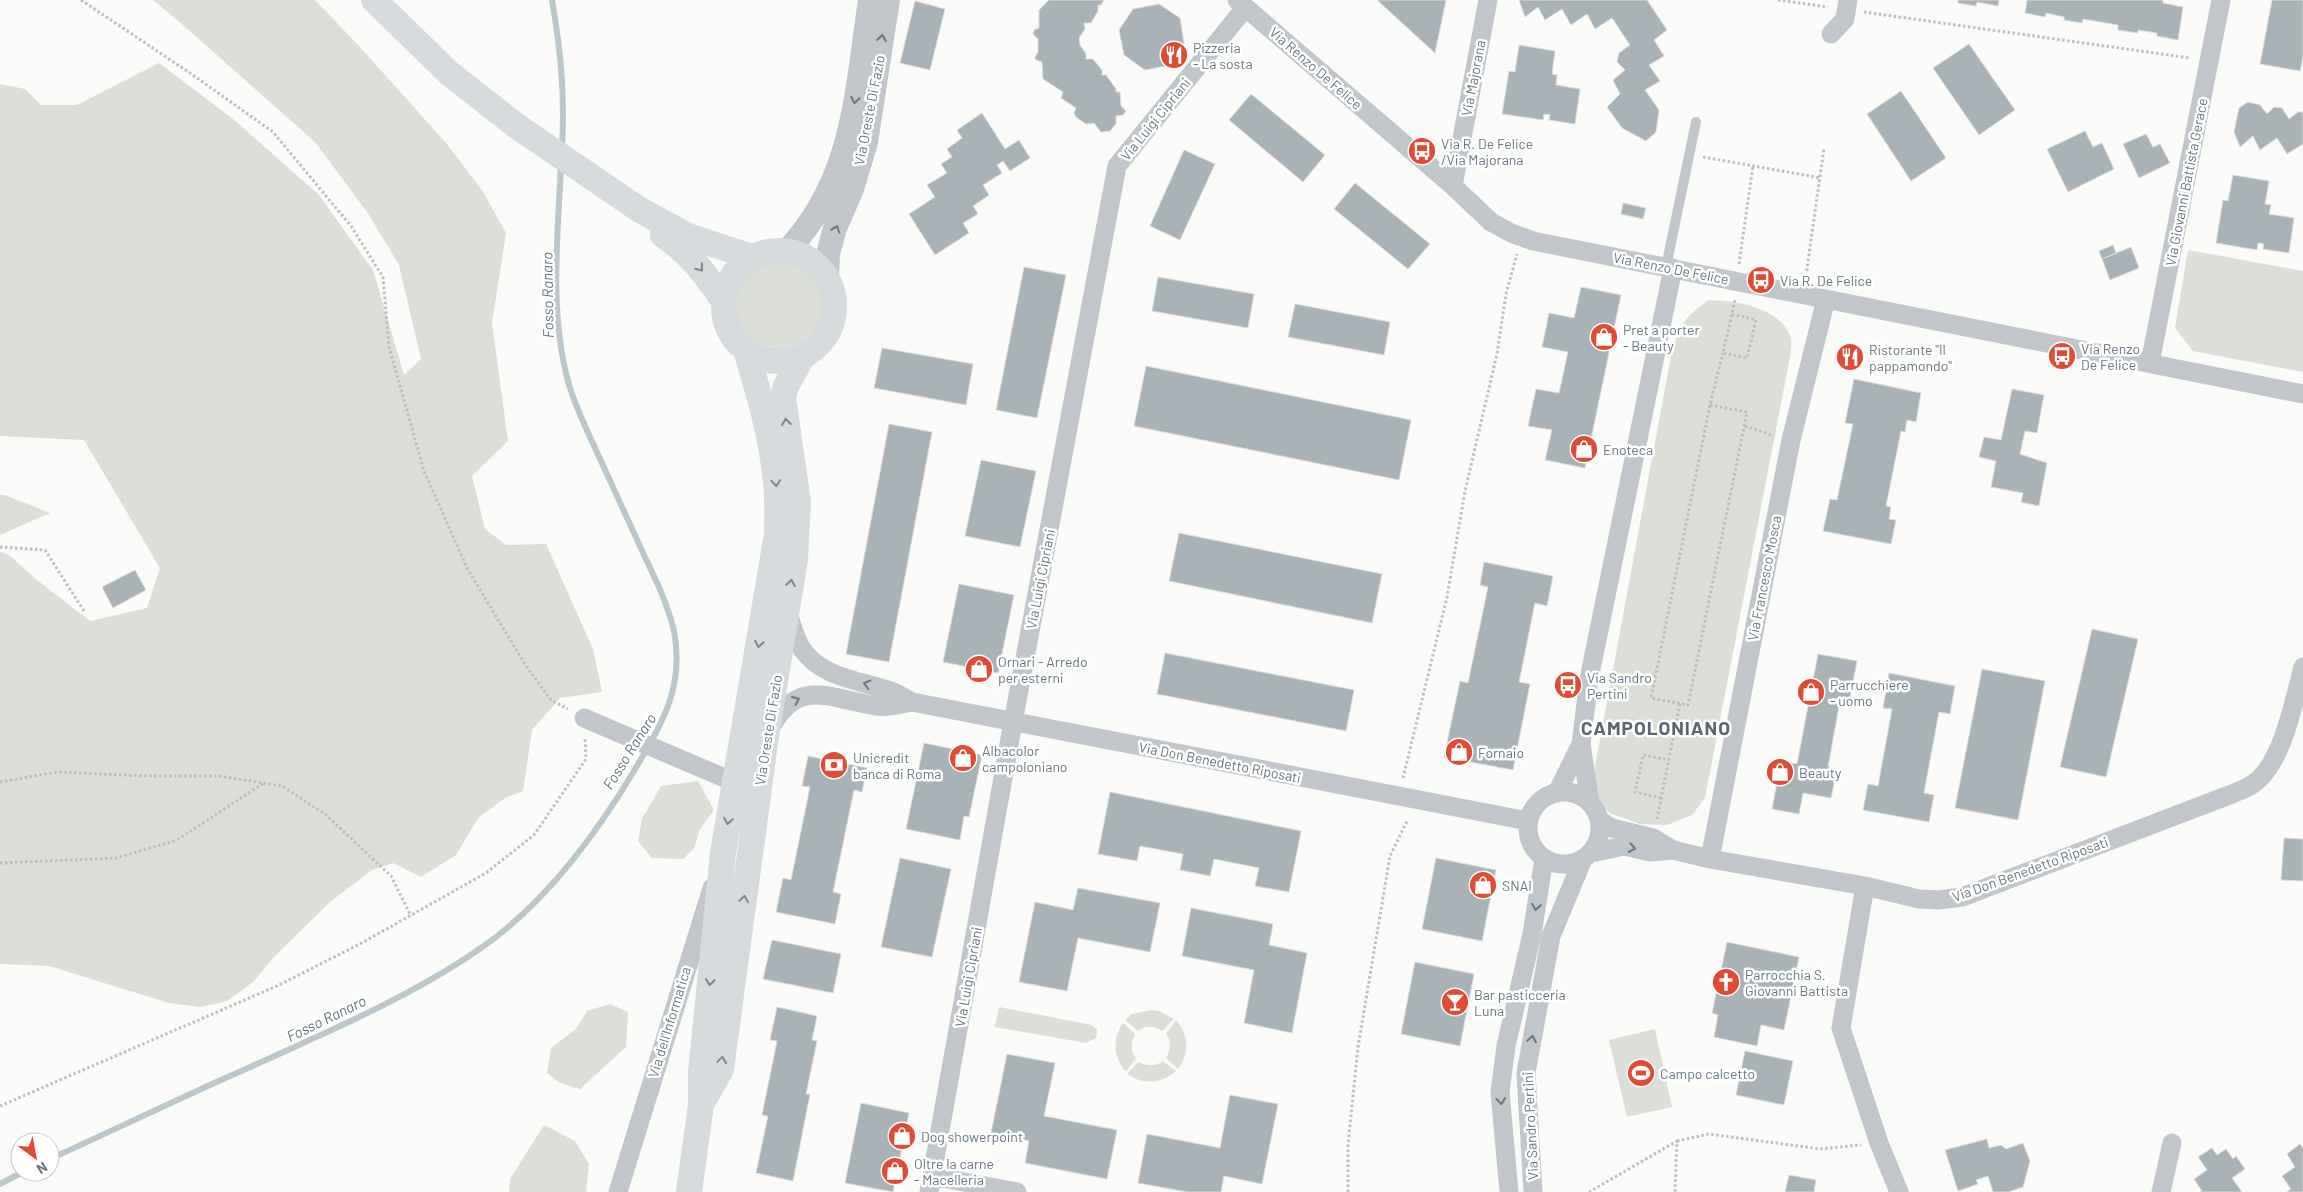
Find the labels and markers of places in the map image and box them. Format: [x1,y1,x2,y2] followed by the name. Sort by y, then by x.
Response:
[1193,39,1253,72] place label: Pizzeria - La sosta
[1159,40,1189,70] restaurant icon: Pizzeria - La sosta
[1441,135,1533,168] place label: Via R. De Felice /Via Majorana
[1407,136,1437,166] bus stop icon: Via R. De Felice /Via Majorana
[1746,265,1776,295] bus stop icon: Via R. De Felice
[1780,272,1872,289] place label: Via R. De Felice
[1623,321,1700,354] place label: Pret a porter - Beauty
[1589,322,1619,352] shop icon: Pret a porter - Beauty
[2081,340,2140,373] place label: Via Renzo De Felice
[1869,341,1952,374] place label: Ristorante "Il pappamondo"
[2047,341,2077,371] bus stop icon: Via Renzo De Felice
[1835,342,1865,372] restaurant icon: Ristorante "Il pappamondo"
[1569,434,1599,464] shop icon: Enoteca
[1603,441,1653,458] place label: Enoteca
[998,653,1088,686] place label: Ornari - Arredo per esterni
[964,654,994,684] shop icon: Ornari - Arredo per esterni
[1587,669,1652,702] place label: Via Sandro Pertini
[1553,670,1583,700] bus stop icon: Via Sandro Pertini
[1830,676,1909,709] place label: Parrucchiere - uomo
[1796,677,1826,707] shop icon: Parrucchiere - uomo
[1444,737,1474,767] shop icon: Fornaio
[982,742,1067,775] place label: Albacolor campoloniano
[948,743,978,773] shop icon: Albacolor campoloniano
[1478,744,1524,761] place label: Fornaio
[853,749,941,782] place label: Unicredit banca di Roma
[819,750,849,780] bank icon: Unicredit banca di Roma
[1765,757,1795,787] shop icon: Beauty
[1799,764,1842,781] place label: Beauty
[1468,870,1498,900] shop icon: SNAI
[1502,877,1532,894] place label: SNAI
[1745,966,1848,999] place label: Parrocchia S. Giovanni Battista
[1711,967,1741,997] church icon: Parrocchia S. Giovanni Battista
[1474,986,1566,1019] place label: Bar pasticceria Luna
[1440,987,1470,1017] bar icon: Bar pasticceria Luna
[1626,1058,1656,1088] sports icon: Campo calcetto
[1660,1065,1755,1082] place label: Campo calcetto
[887,1121,917,1151] shop icon: Dog showerpoint
[921,1128,1023,1145] place label: Dog showerpoint
[914,1155,994,1188] place label: Oltre la carne - Macelleria
[880,1156,910,1186] shop icon: Oltre la carne - Macelleria

